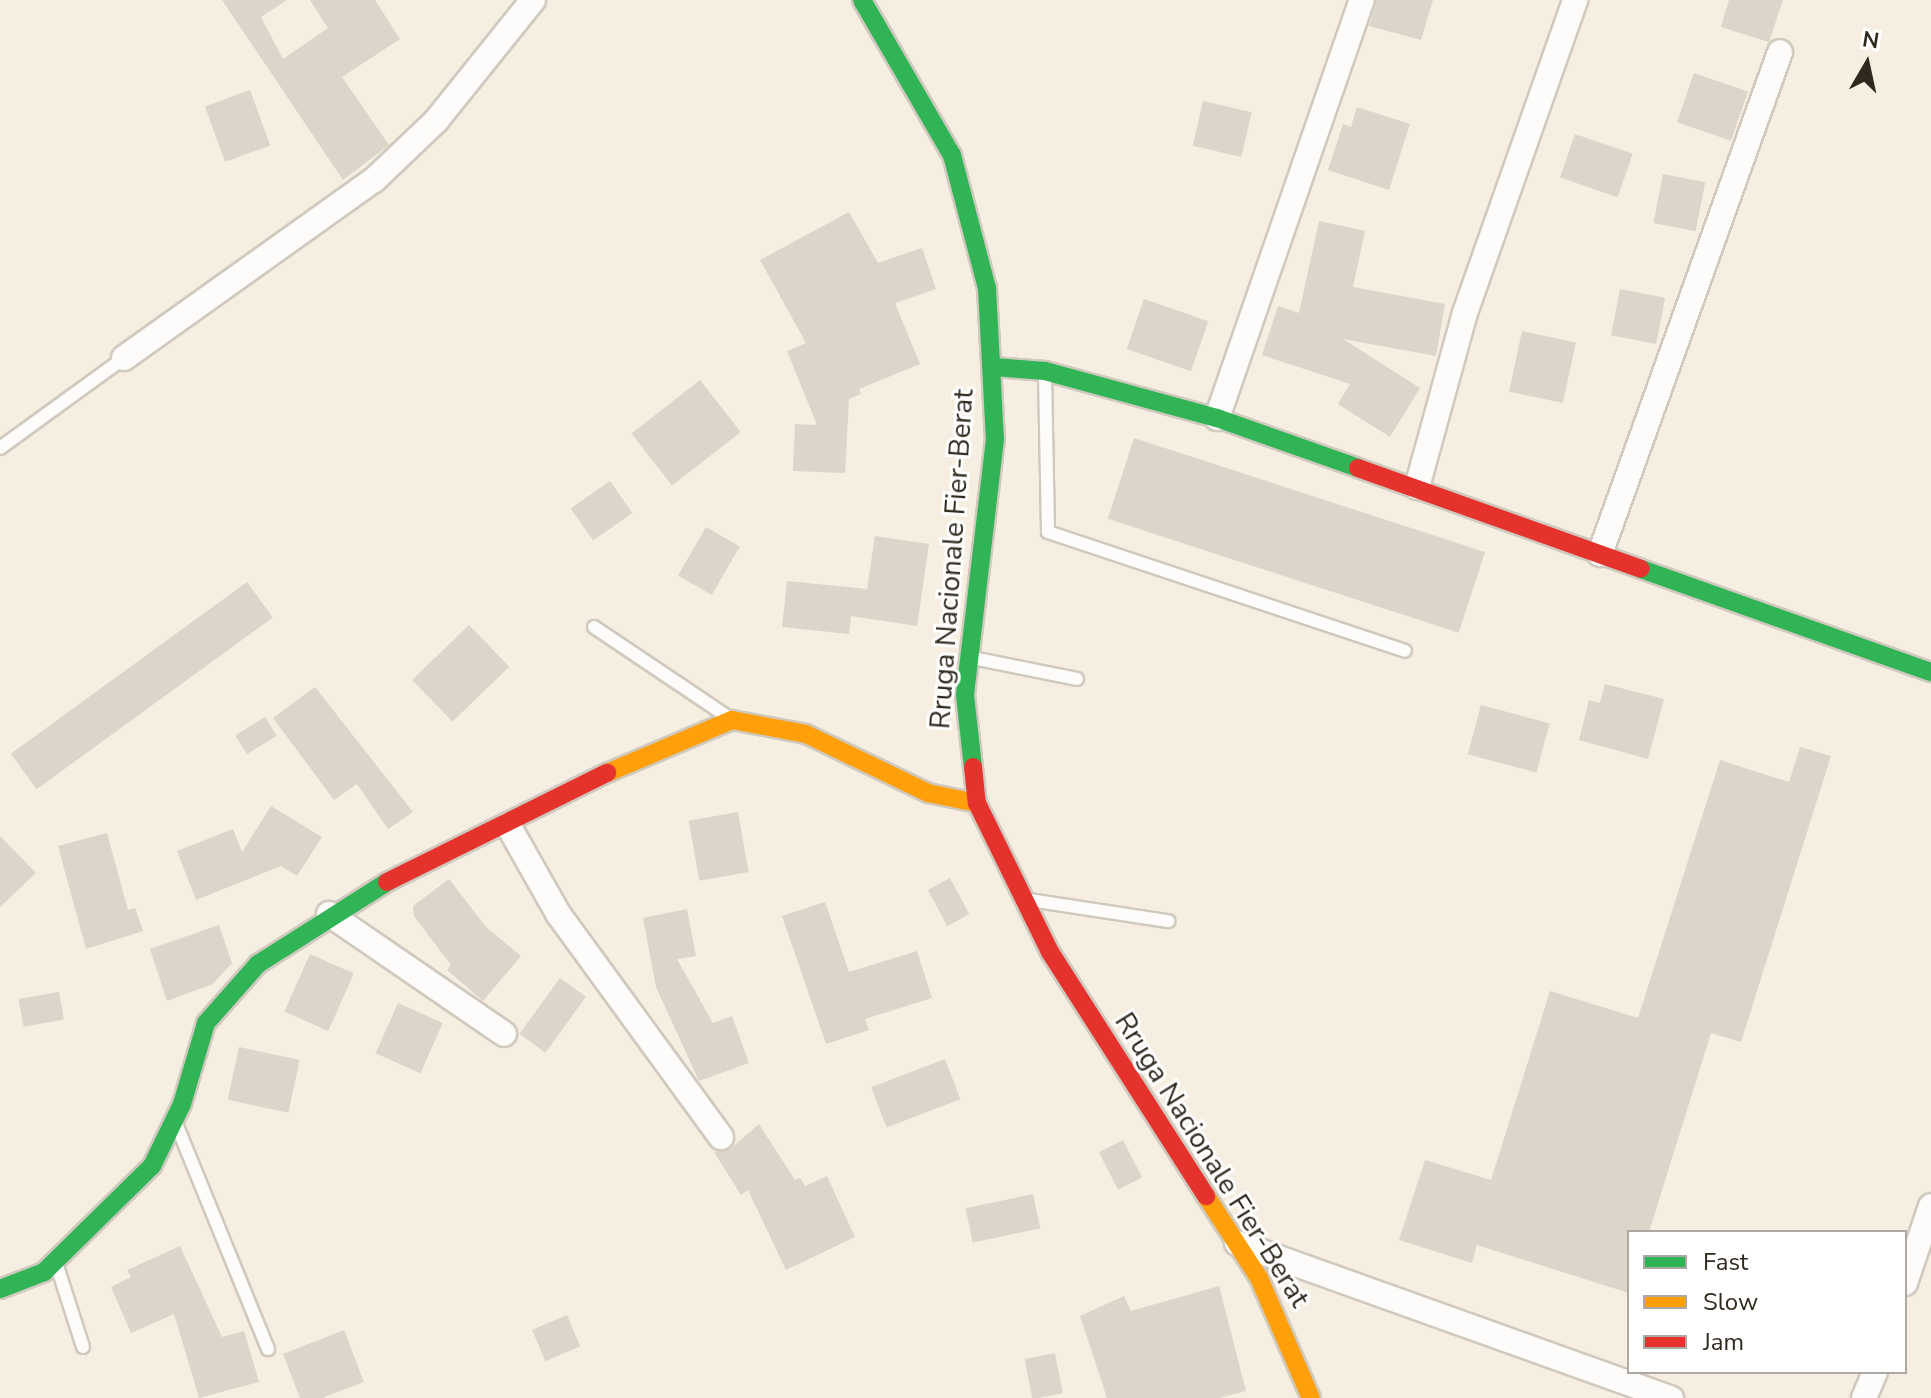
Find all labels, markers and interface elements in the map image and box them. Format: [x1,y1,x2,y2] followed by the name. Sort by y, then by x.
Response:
[1827,24,1907,104] north arrow
[1860,24,1881,56] text: N
[923,388,981,730] street label: Rruga Nacionale Fier-Berat
[1107,1007,1317,1313] street label: Rruga Nacionale Fier-Berat
[1627,1230,1907,1374] legend
[1703,1246,1748,1278] text: Fast
[1703,1286,1758,1318] text: Slow
[1703,1326,1744,1358] text: Jam

